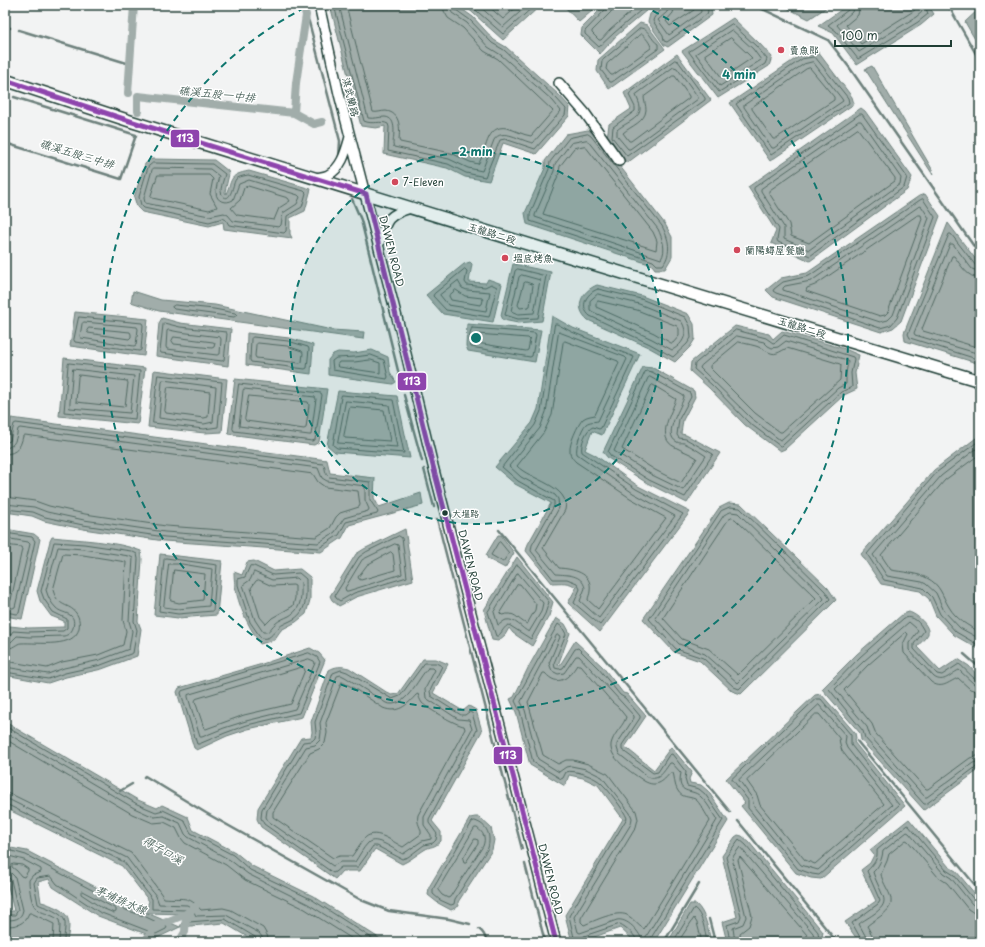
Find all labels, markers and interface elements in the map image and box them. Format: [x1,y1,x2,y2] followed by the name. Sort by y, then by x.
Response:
[835,22,951,48] scale bar
[841,26,878,44] text: 100 m
[789,42,819,57] place label: 賣魚郎
[776,45,786,55] marker: 賣魚郎
[722,65,756,83] text: 4 min
[339,76,364,118] street label: 淇武蘭路
[178,81,257,106] water label: 礁溪五股一中排
[170,129,200,148] line badge: 113
[176,129,194,146] text: 113
[38,134,117,173] water label: 礁溪五股三中排
[459,142,493,160] text: 2 min
[403,174,444,189] place label: 7-Eleven
[390,177,400,187] marker: 7-Eleven
[376,214,409,288] street label: DAWEN ROAD
[466,218,518,247] street label: 玉龍路二段
[745,242,805,257] place label: 蘭陽蟳屋餐廳
[732,245,742,255] marker: 蘭陽蟳屋餐廳
[513,250,553,265] place label: 塭底烤魚
[500,253,510,263] marker: 塭底烤魚
[776,312,828,341] street label: 玉龍路二段
[469,331,483,345] centre of rings
[397,372,427,391] line badge: 113
[403,372,421,389] text: 113
[452,506,479,520] place label: 大塭路
[440,508,450,518] marker: 大塭路
[455,528,488,602] street label: DAWEN ROAD
[493,746,523,765] line badge: 113
[499,746,517,763] text: 113
[140,831,187,868] water label: 得子口溪
[535,842,568,916] street label: DAWEN ROAD
[93,881,151,919] water label: 茅埔排水線

